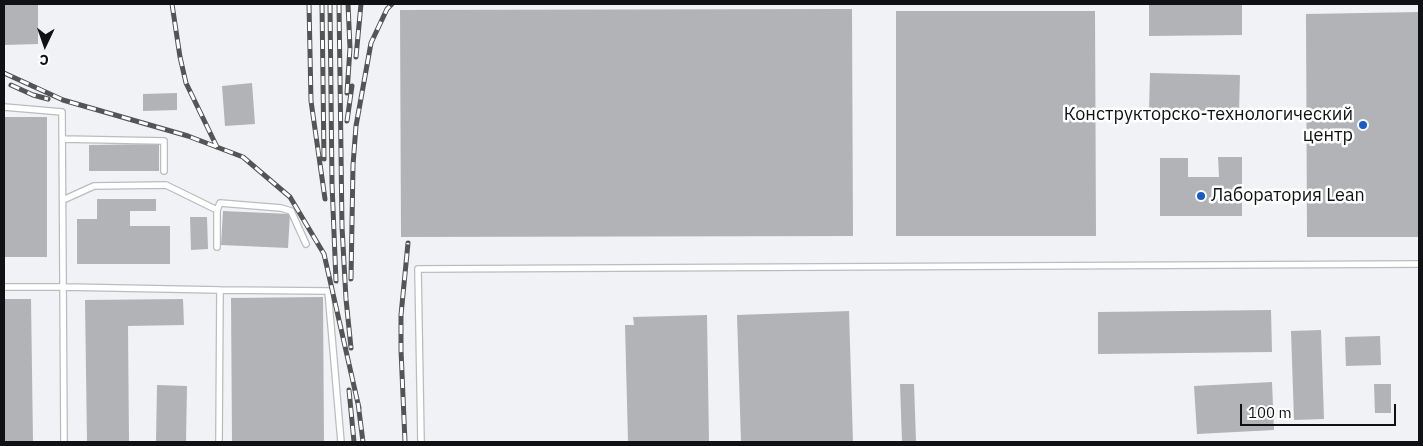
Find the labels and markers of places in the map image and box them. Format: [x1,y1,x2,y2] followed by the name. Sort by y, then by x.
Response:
[1064,104,1353,146] place label: Конструкторско-технологический центр
[1357,119,1369,131] marker: Конструкторско-технологический центр
[1211,185,1365,207] place label: Лаборатория Lean
[1195,190,1207,202] marker: Лаборатория Lean

